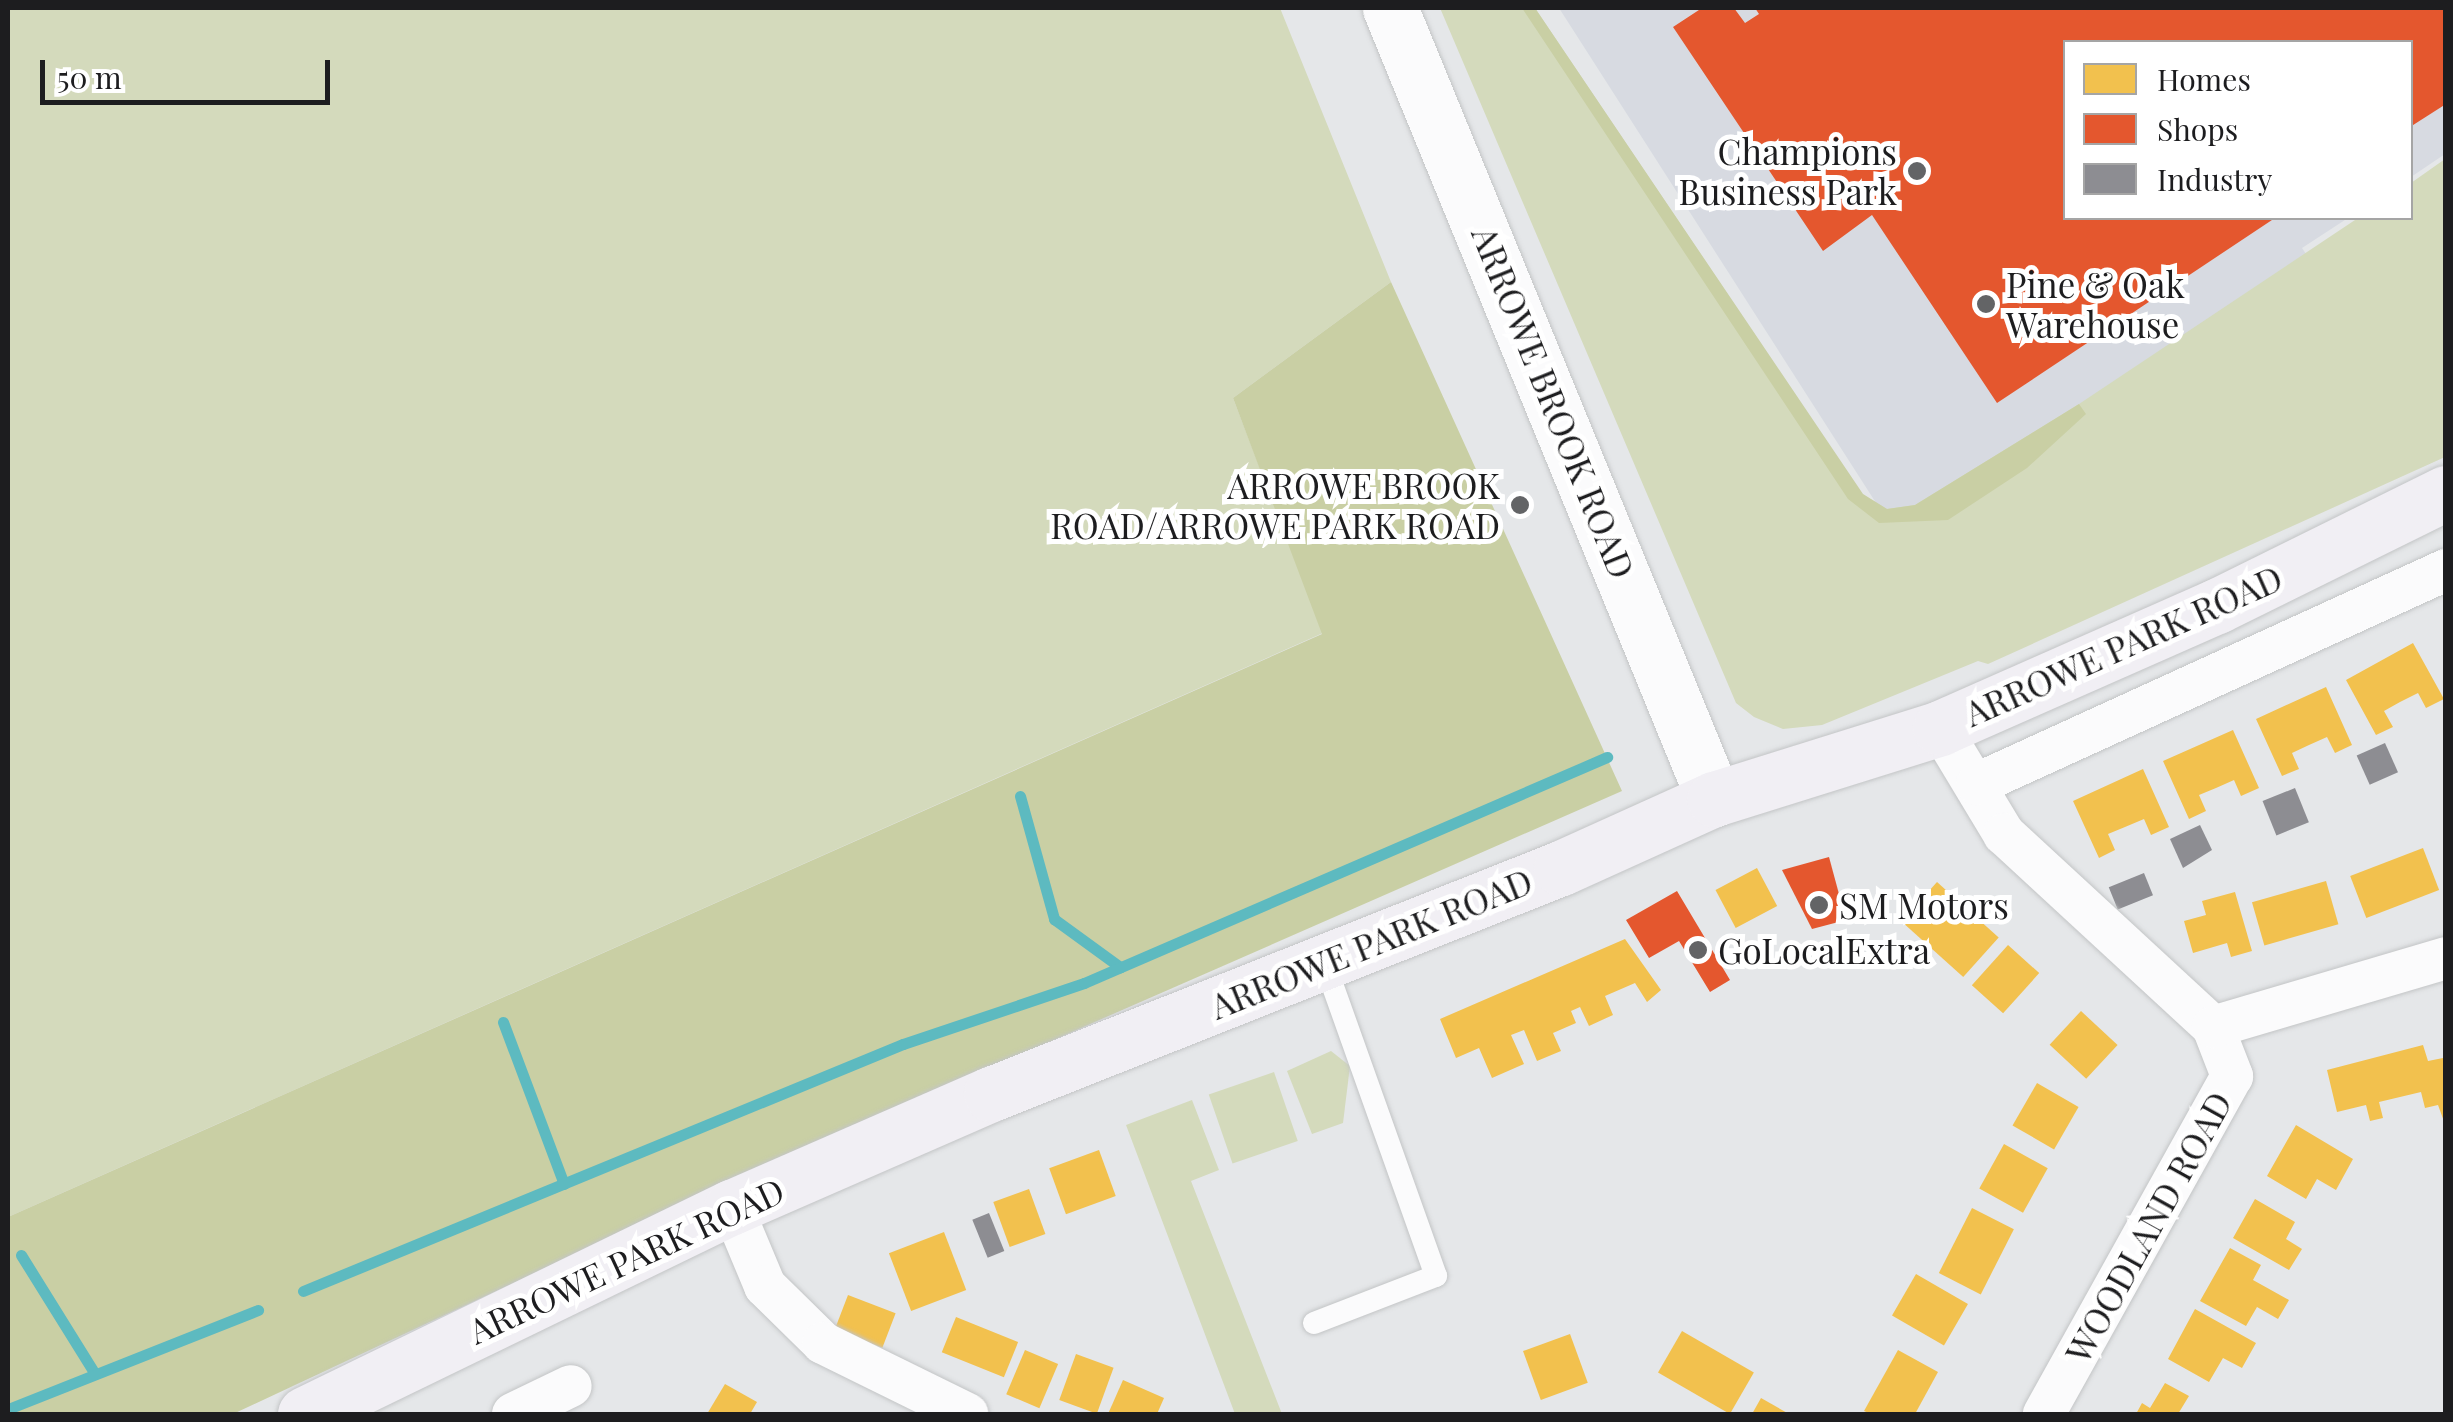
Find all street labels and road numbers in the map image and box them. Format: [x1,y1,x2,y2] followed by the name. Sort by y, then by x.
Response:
[1464,220,1644,584] street label: ARROWE BROOK ROAD
[1958,556,2288,734] street label: ARROWE PARK ROAD
[1204,859,1538,1027] street label: ARROWE PARK ROAD
[2056,1084,2240,1370] street label: WOODLAND ROAD
[462,1168,790,1352] street label: ARROWE PARK ROAD

